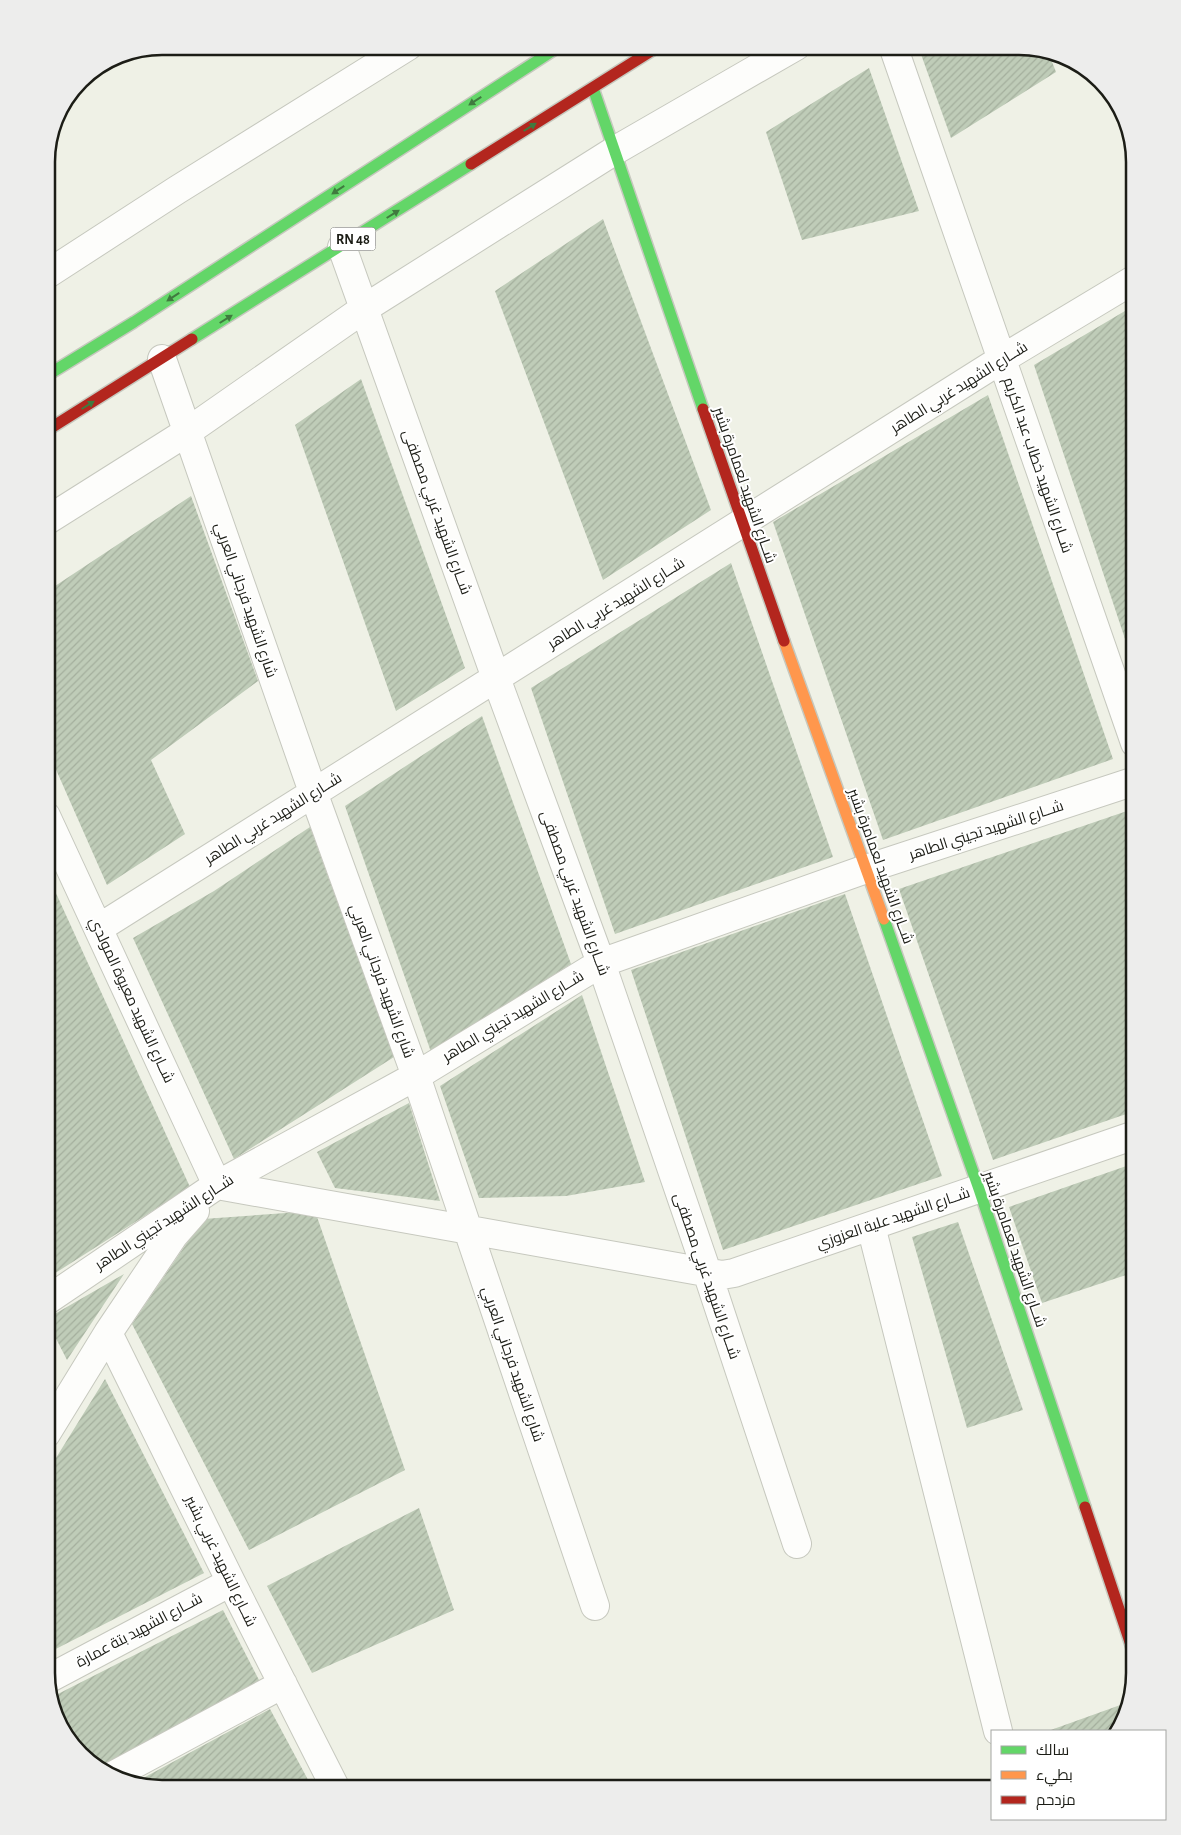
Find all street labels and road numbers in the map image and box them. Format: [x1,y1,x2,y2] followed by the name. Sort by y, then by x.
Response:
[330,228,376,250] road number: RN 48
[887,338,1032,440] street label: شــارع الشهيد غربي الطاهر
[998,375,1076,556] street label: شــارع الشهيد خطاب عبد الكريم
[708,404,779,566] street label: شــارع الشهيد لعمامرة بشير
[396,427,474,598] street label: شــارع الشهيد غربي مصطفى
[208,520,280,681] street label: شارع الشهيد فرجاني العربي
[544,554,689,656] street label: شــارع الشهيد غربي الطاهر
[201,769,346,871] street label: شــارع الشهيد غربي الطاهر
[842,785,917,947] street label: شــارع الشهيد لعمامرة بشير
[906,797,1067,867] street label: شــارع الشهيد تجيني الطاهر
[534,808,612,979] street label: شــارع الشهيد غربي مصطفى
[343,902,417,1062] street label: شارع الشهيد فرجاني العربي
[83,915,177,1087] street label: شــارع الشهيد معيوة المولدي
[439,967,589,1068] street label: شــارع الشهيد تجيني الطاهر
[978,1168,1049,1330] street label: شــارع الشهيد لعمامرة بشير
[91,1171,238,1277] street label: شــارع الشهيد تجيني الطاهر
[814,1184,973,1256] street label: شــارع الشهيد علية العزوزي
[667,1191,743,1362] street label: شــارع الشهيد غربي مصطفى
[475,1284,547,1445] street label: شارع الشهيد فرجاني العربي
[178,1492,260,1631] street label: شــارع الشهيد غربي بشير
[73,1590,206,1673] street label: شــارع الشهيد بتة عمارة

